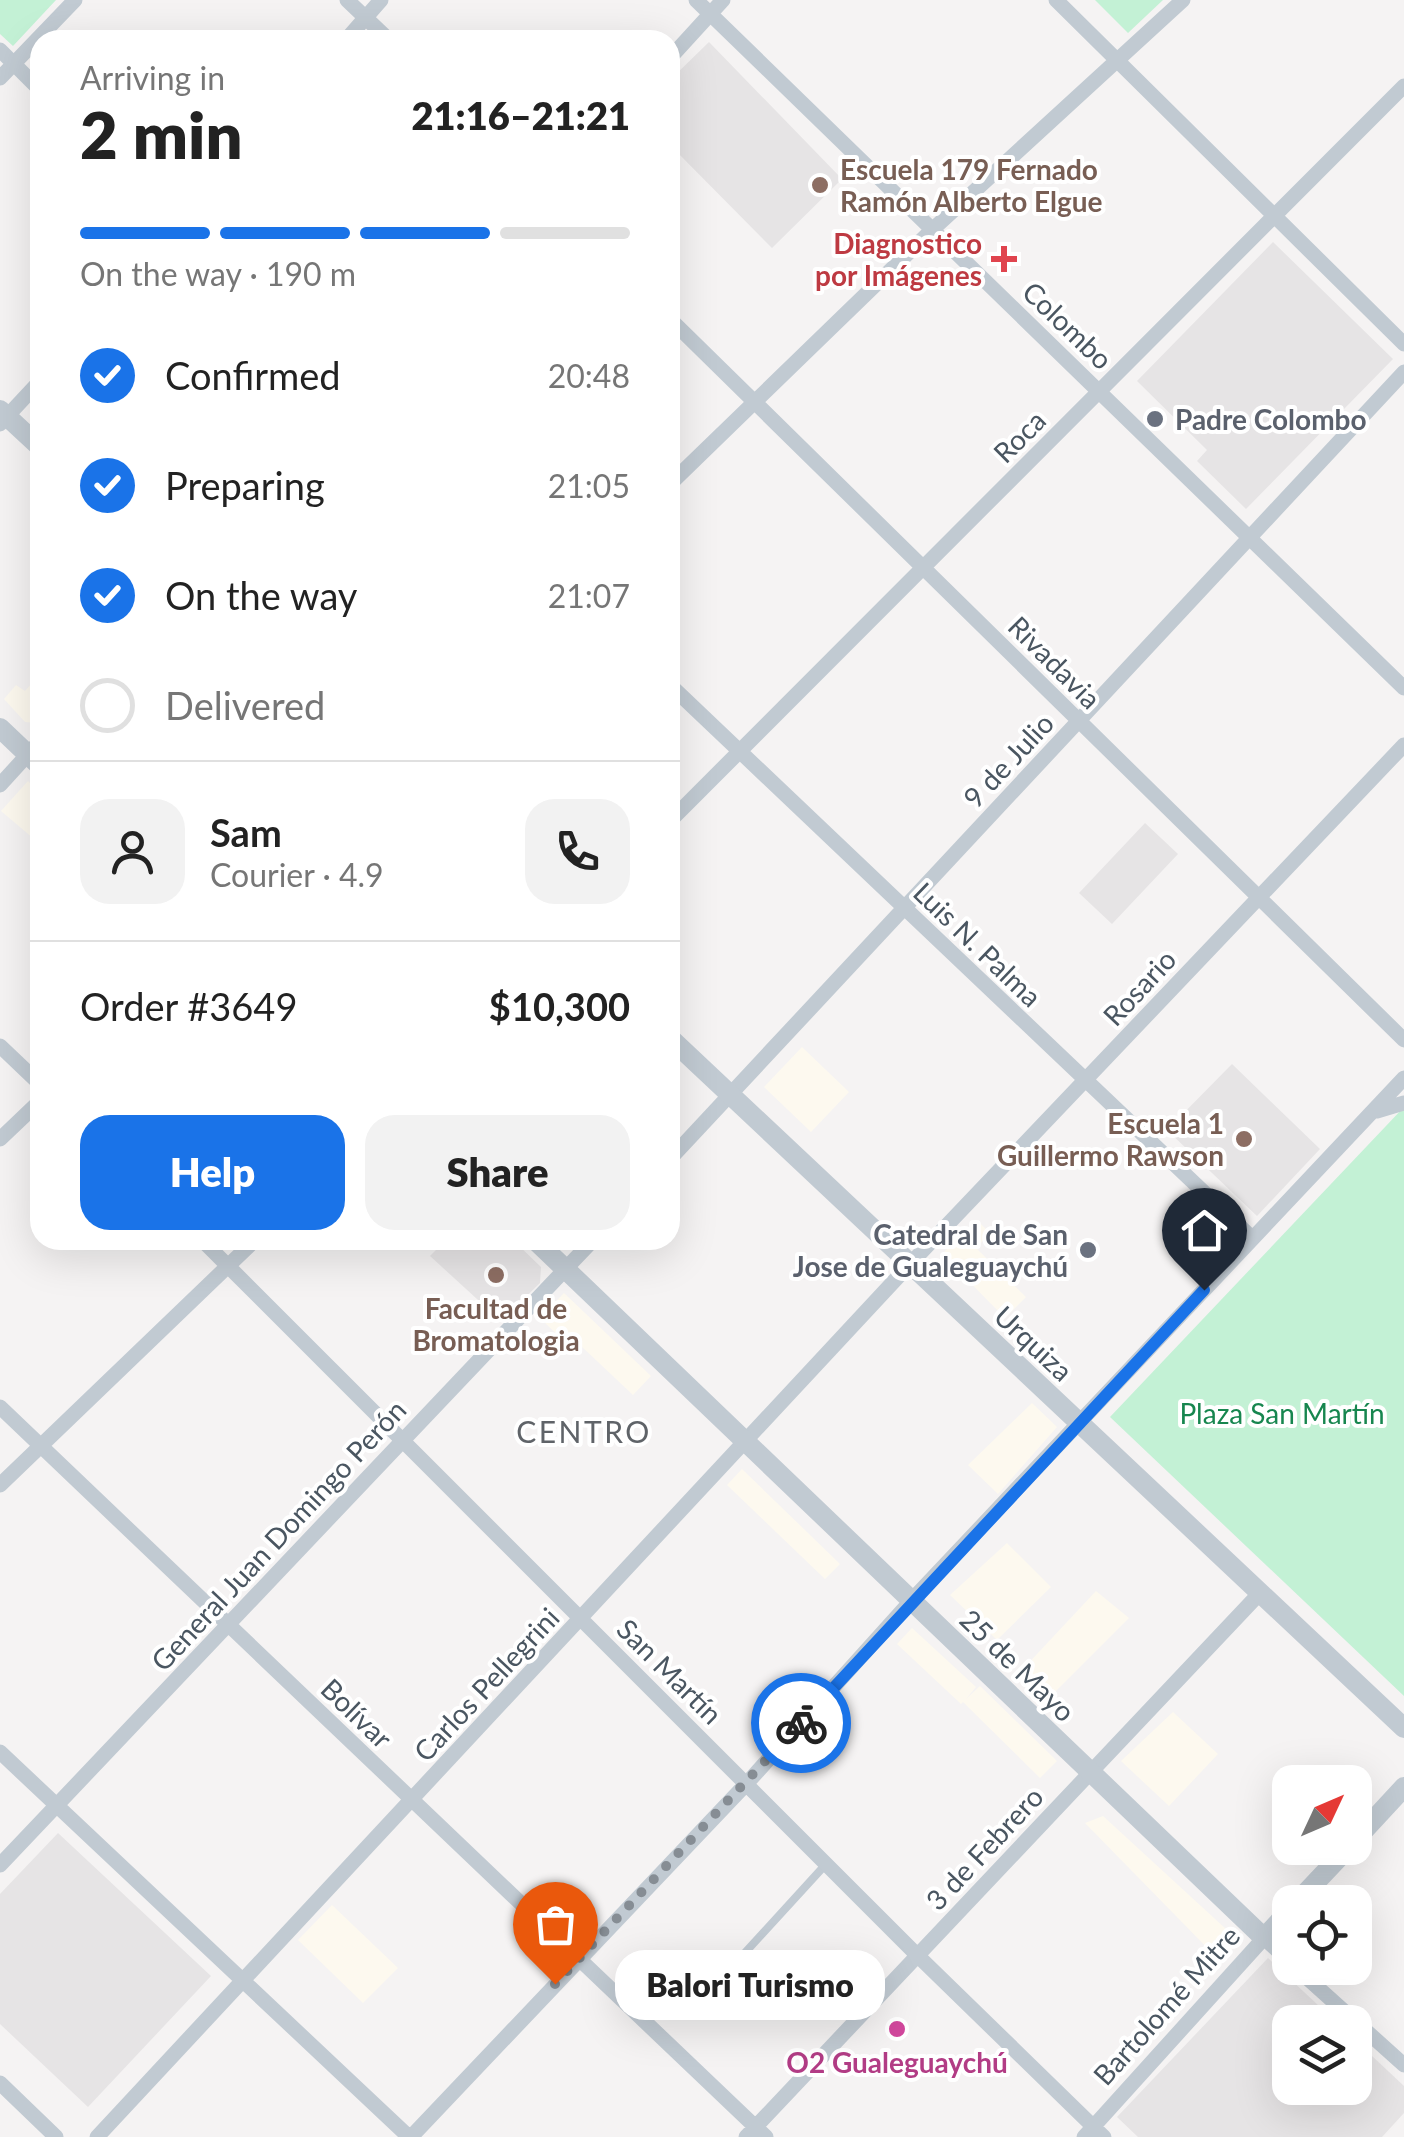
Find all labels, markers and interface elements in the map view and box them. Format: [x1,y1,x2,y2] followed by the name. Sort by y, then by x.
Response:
[80,58,225,97] text: Arriving in
[411,92,630,138] text: 21:16–21:21
[80,95,242,173] text: 2 min
[840,152,1103,218] place label: Escuela 179 Fernado Ramón Alberto Elgue
[809,174,831,196] marker: Escuela 179 Fernado Ramón Alberto Elgue
[815,226,982,292] place label: Diagnostico por Imágenes
[991,246,1017,272] marker: Diagnostico por Imágenes
[80,254,356,293] text: On the way · 190 m
[1016,274,1120,376] street label: Colombo
[80,348,135,403] icon: check
[165,352,341,398] text: Confirmed
[548,356,630,395] text: 20:48
[1175,402,1367,436] place label: Padre Colombo
[986,403,1052,469] street label: Roca
[1144,408,1166,430] marker: Padre Colombo
[80,458,135,513] icon: check
[165,462,325,508] text: Preparing
[548,466,630,505] text: 21:05
[80,568,135,623] icon: check
[165,572,357,618] text: On the way
[548,576,630,615] text: 21:07
[1002,609,1108,715] street label: Rivadavia
[165,682,325,728] text: Delivered
[956,706,1060,814] street label: 9 de Julio
[80,799,185,904] button: person
[525,799,630,904] button: phone
[210,809,282,855] text: Sam
[210,855,384,894] text: Courier · 4.9
[907,875,1049,1013] street label: Luis N. Palma
[1095,942,1183,1032] street label: Rosario
[80,983,297,1029] text: Order #3649
[489,983,630,1029] text: $10,300
[997,1106,1224,1172] place label: Escuela 1 Guillermo Rawson
[80,1115,345,1230] button: Help
[365,1115,630,1230] button: Share
[1233,1128,1255,1150] marker: Escuela 1 Guillermo Rawson
[1162,1188,1247,1291] pin
[1177,1203,1232,1258] icon: home
[793,1217,1068,1283] place label: Catedral de San Jose de Gualeguaychú
[1077,1239,1099,1261] marker: Catedral de San Jose de Gualeguaychú
[485,1264,507,1286] marker: Facultad de Bromatologia
[412,1291,580,1357] place label: Facultad de Bromatologia
[988,1298,1080,1388] street label: Urquiza
[144,1393,412,1677] street label: General Juan Domingo Perón
[1179,1396,1385,1430] park label: Plaza San Martín
[516,1413,652,1449] district label: CENTRO
[406,1600,566,1768] street label: Carlos Pellegrini
[954,1602,1082,1728] street label: 25 de Mayo
[611,1612,729,1730] street label: San Martín
[314,1671,400,1755] street label: Bolívar
[751,1673,851,1773] courier
[774,1696,829,1751] icon: bike
[1272,1765,1372,1865] north arrow
[1272,1765,1372,2105] map controls
[918,1779,1050,1917] street label: 3 de Febrero
[513,1882,598,1985] pin
[1272,1885,1372,1985] button: locate
[528,1897,583,1952] icon: bag
[1086,1918,1246,2092] street label: Bartolomé Mitre
[615,1949,885,2019] callout: Balori Turismo
[646,1965,854,2004] text: Balori Turismo
[1272,2005,1372,2105] button: layers
[886,2018,908,2040] marker: O2 Gualeguaychú
[786,2045,1008,2079] place label: O2 Gualeguaychú

